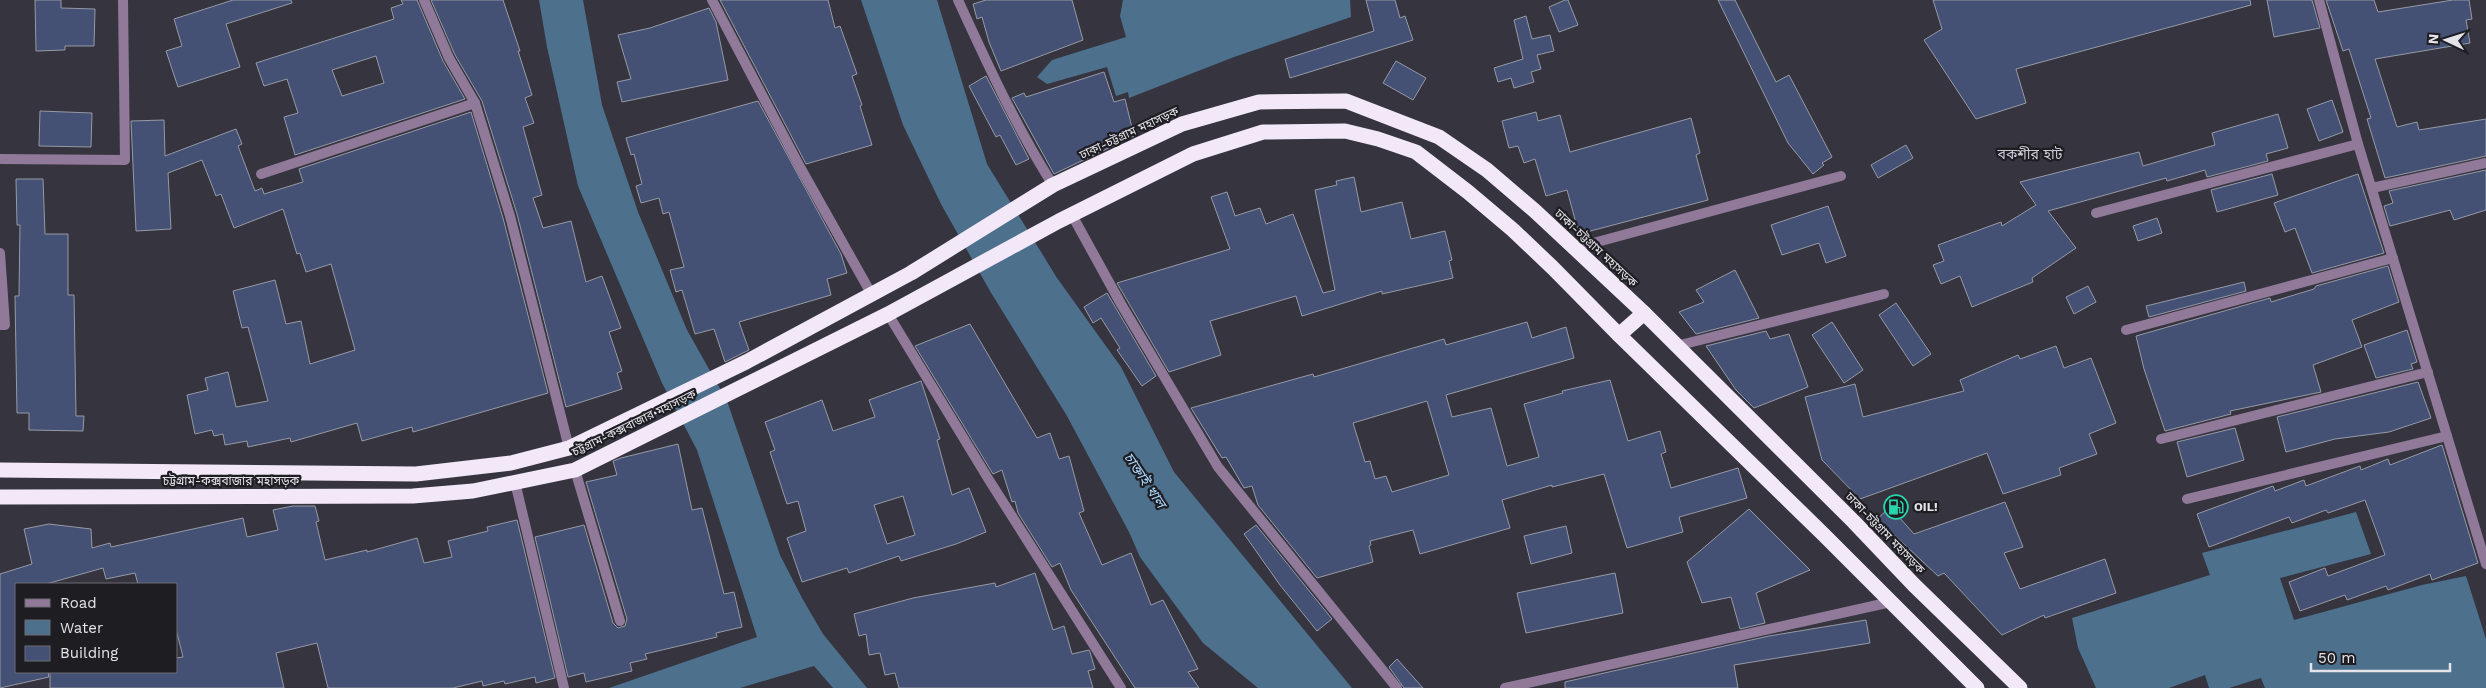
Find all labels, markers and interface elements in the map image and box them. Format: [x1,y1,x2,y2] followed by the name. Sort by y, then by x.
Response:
[2421,15,2471,65] north arrow
[2425,33,2441,45] text: N
[1076,103,1181,162] street label: ঢাকা-চট্টগ্রাম মহাসড়ক
[1997,146,2063,162] district label: বকশীর হাট
[1551,205,1641,290] street label: ঢাকা-চট্টগ্রাম মহাসড়ক
[568,386,699,460] street label: চট্টগ্রাম-কক্সবাজার মহাসড়ক
[1121,449,1171,513] water label: চাক্তাই খাল
[162,473,299,488] street label: চট্টগ্রাম-কক্সবাজার মহাসড়ক
[1842,488,1928,577] street label: ঢাকা-চট্টগ্রাম মহাসড়ক
[1883,494,1909,520] fuel station icon: OIL!
[1914,500,1938,514] place label: OIL!
[15,583,178,673] legend
[60,594,97,612] text: Road
[60,619,103,637] text: Water
[2311,640,2450,672] scale bar
[60,644,118,662] text: Building
[2318,649,2355,667] text: 50 m

